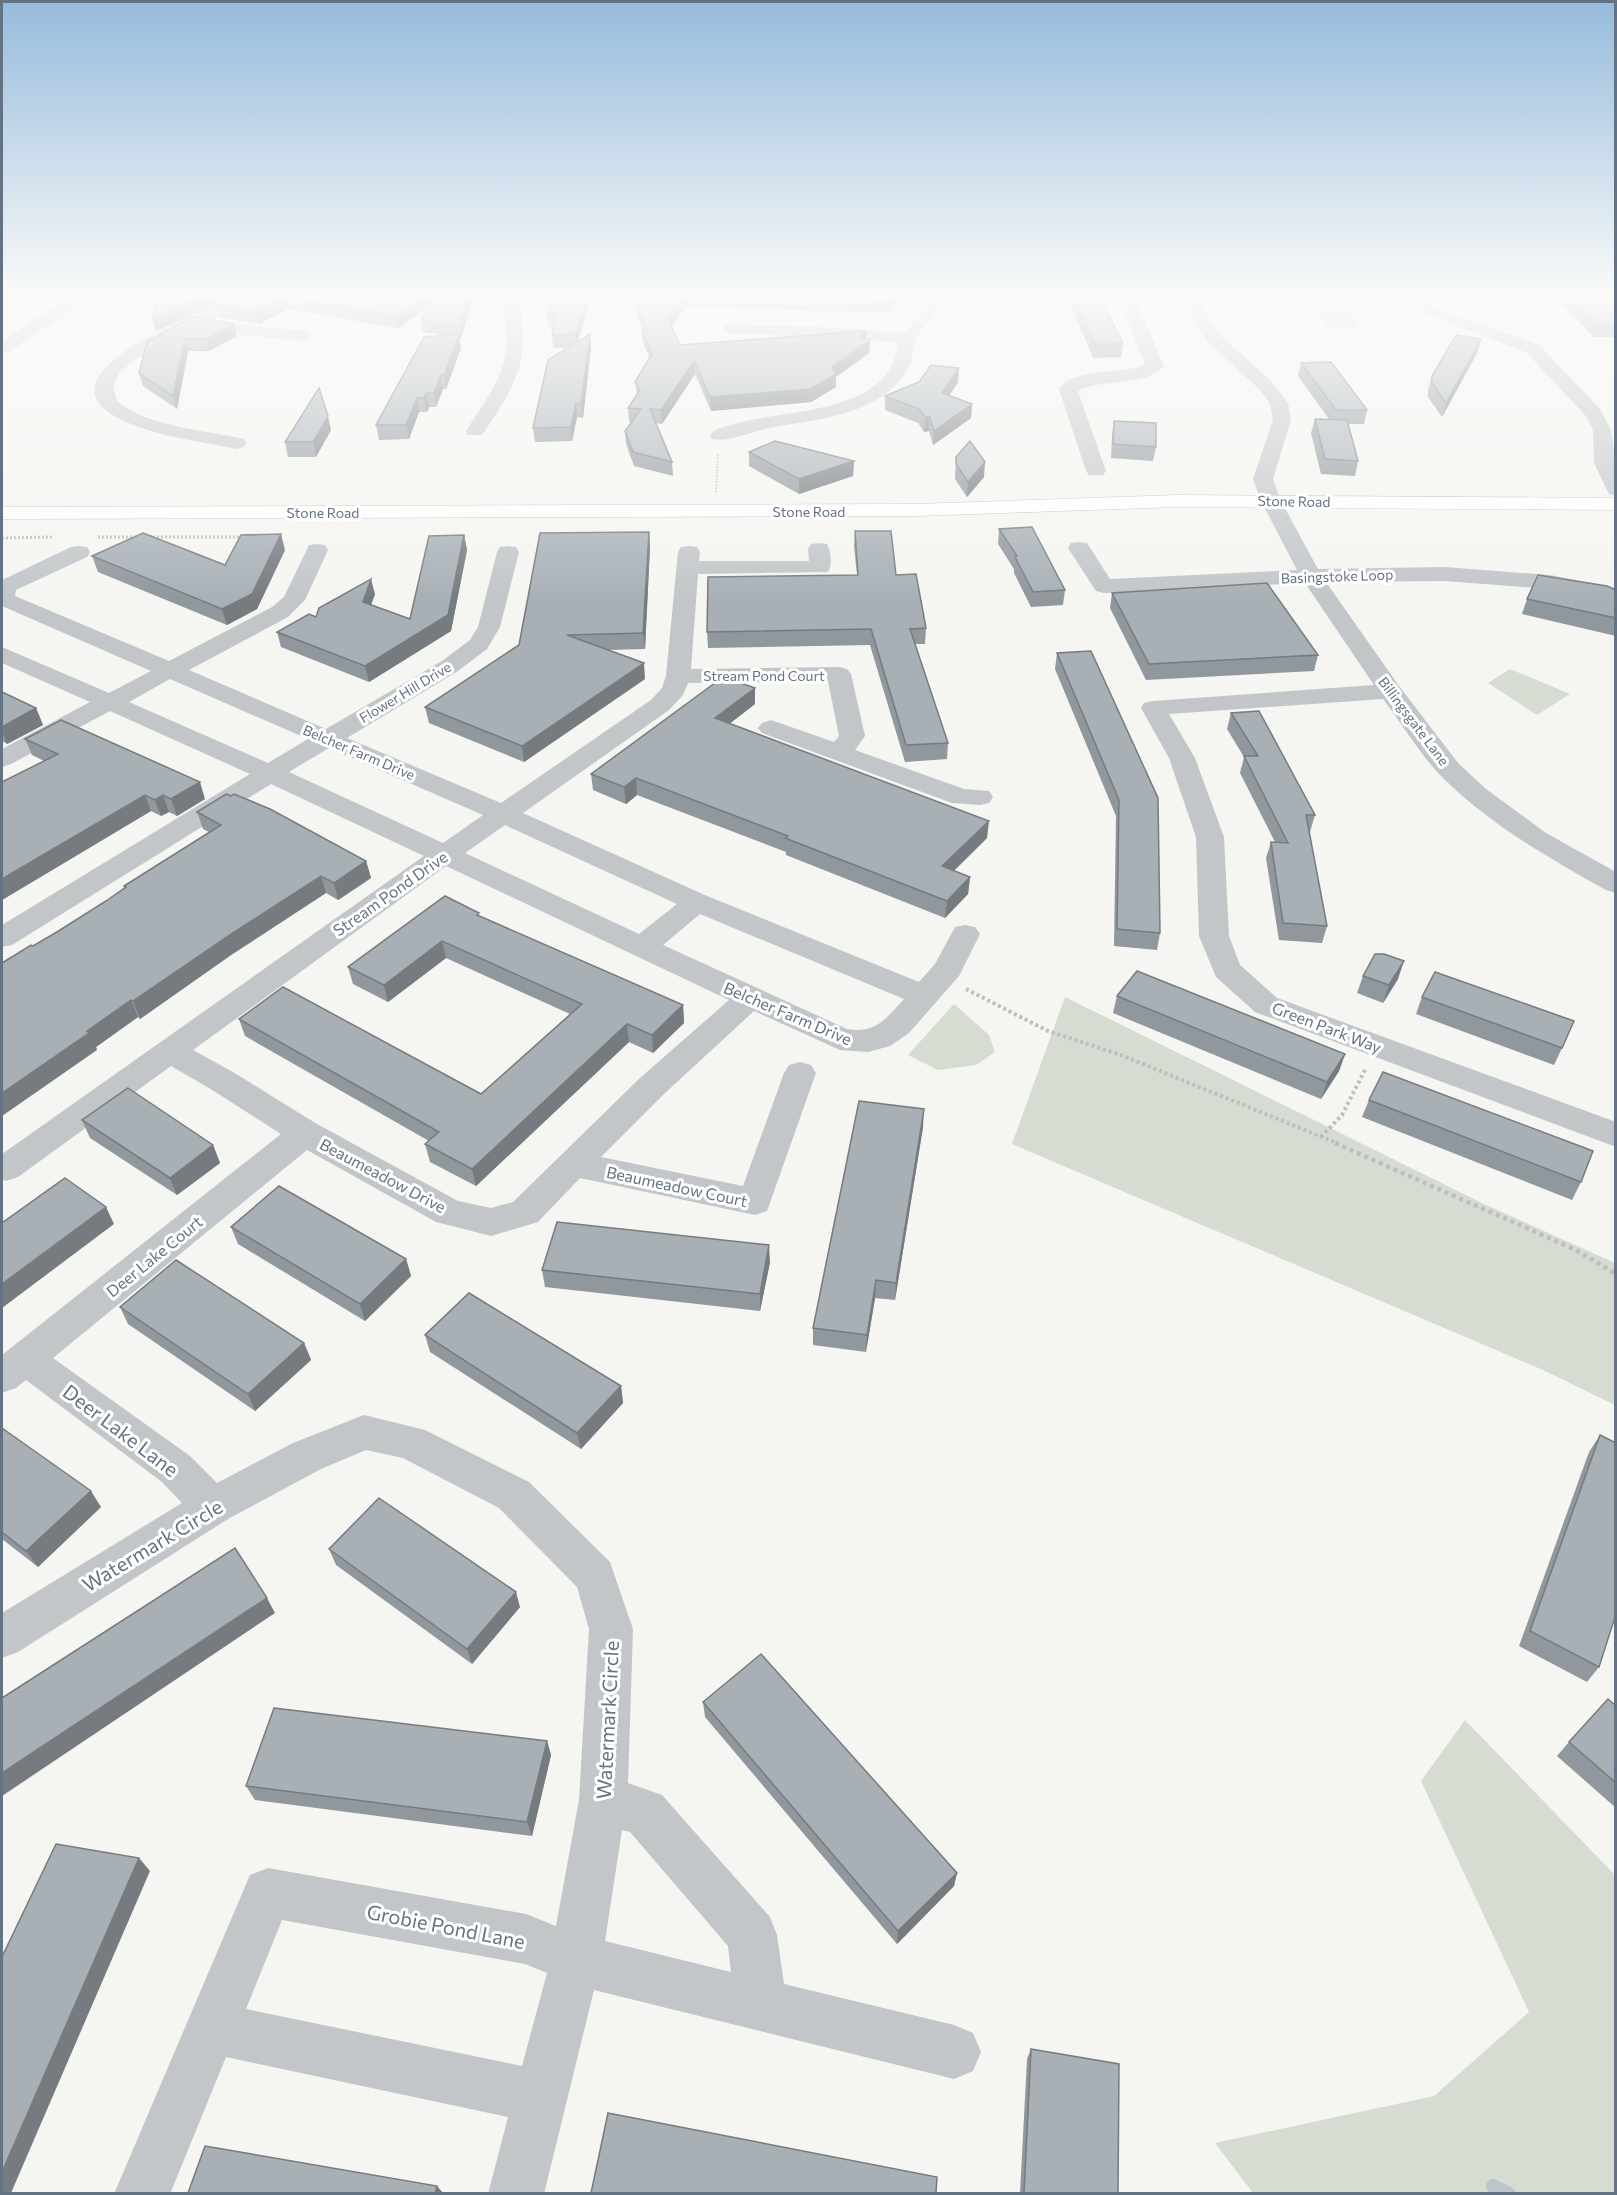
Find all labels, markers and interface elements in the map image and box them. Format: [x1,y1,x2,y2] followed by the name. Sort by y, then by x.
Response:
[1257,492,1331,510] street label: Stone Road
[773,503,845,520] street label: Stone Road
[287,504,359,521] street label: Stone Road
[1280,566,1394,586] street label: Basingstoke Loop
[356,658,454,726] street label: Flower Hill Drive
[703,667,825,684] street label: Stream Pond Court
[1375,673,1453,769] street label: Billingsgate Lane
[300,721,418,783] street label: Belcher Farm Drive
[329,846,451,940] street label: Stream Pond Drive
[721,977,855,1049] street label: Belcher Farm Drive
[1270,997,1384,1057] street label: Green Park Way
[317,1134,449,1216] street label: Beaumeadow Drive
[605,1162,750,1210] street label: Beaumeadow Court
[102,1211,206,1300] street label: Deer Lake Court
[59,1379,183,1481] street label: Deer Lake Lane
[78,1494,226,1596] street label: Watermark Circle
[591,1640,623,1800] street label: Watermark Circle
[365,1899,527,1953] street label: Grobie Pond Lane

